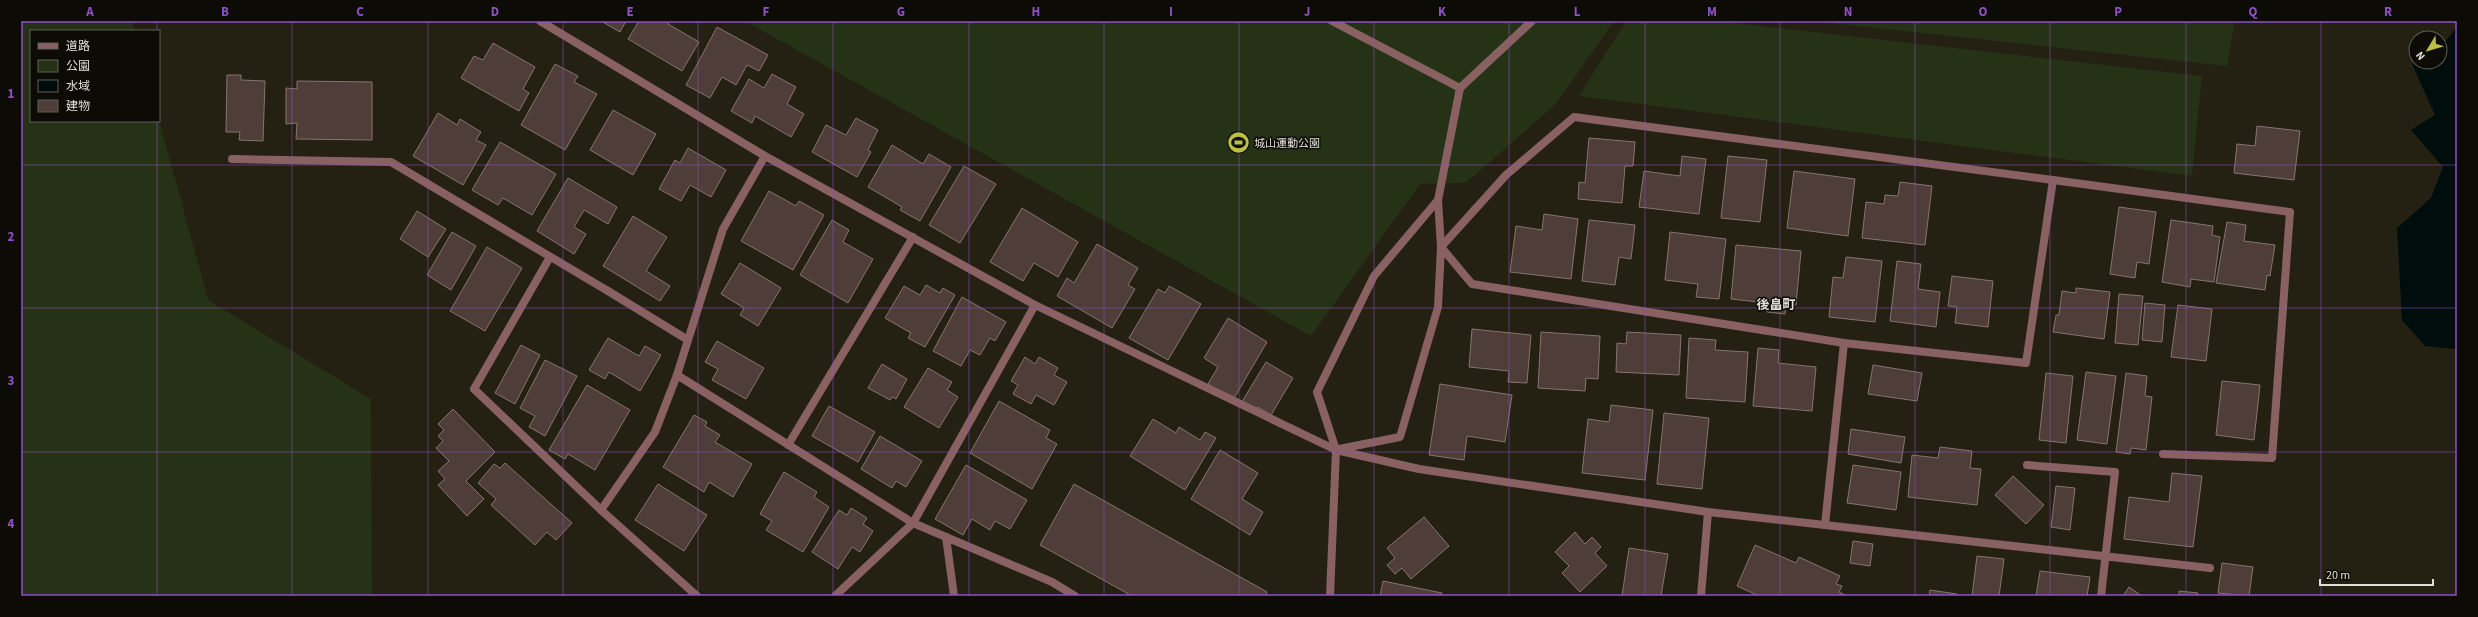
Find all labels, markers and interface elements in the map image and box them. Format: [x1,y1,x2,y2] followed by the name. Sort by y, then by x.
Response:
[85,3,94,21] text: A
[221,3,229,21] text: B
[356,3,364,21] text: C
[491,3,499,21] text: D
[626,3,634,21] text: E
[763,3,770,21] text: F
[897,3,905,21] text: G
[1032,3,1040,21] text: H
[1169,3,1173,21] text: I
[1304,3,1310,21] text: J
[1438,3,1447,21] text: K
[1574,3,1581,21] text: L
[1707,3,1717,21] text: M
[1844,3,1852,21] text: N
[1979,3,1988,21] text: O
[2114,3,2122,21] text: P
[2249,3,2258,21] text: Q
[2384,3,2392,21] text: R
[30,30,160,122] legend
[2408,30,2448,70] north arrow
[66,38,90,55] text: 道路
[2412,48,2429,63] text: N
[66,58,90,75] text: 公園
[66,78,90,95] text: 水域
[8,85,15,103] text: 1
[66,98,90,115] text: 建物
[1225,130,1251,156] sports icon: 城山運動公園
[1254,136,1320,151] place label: 城山運動公園
[8,228,15,246] text: 2
[1756,296,1796,314] district label: 後畠町
[8,372,15,390] text: 3
[8,515,15,533] text: 4
[2320,561,2433,587] scale bar
[2326,567,2350,584] text: 20 m

